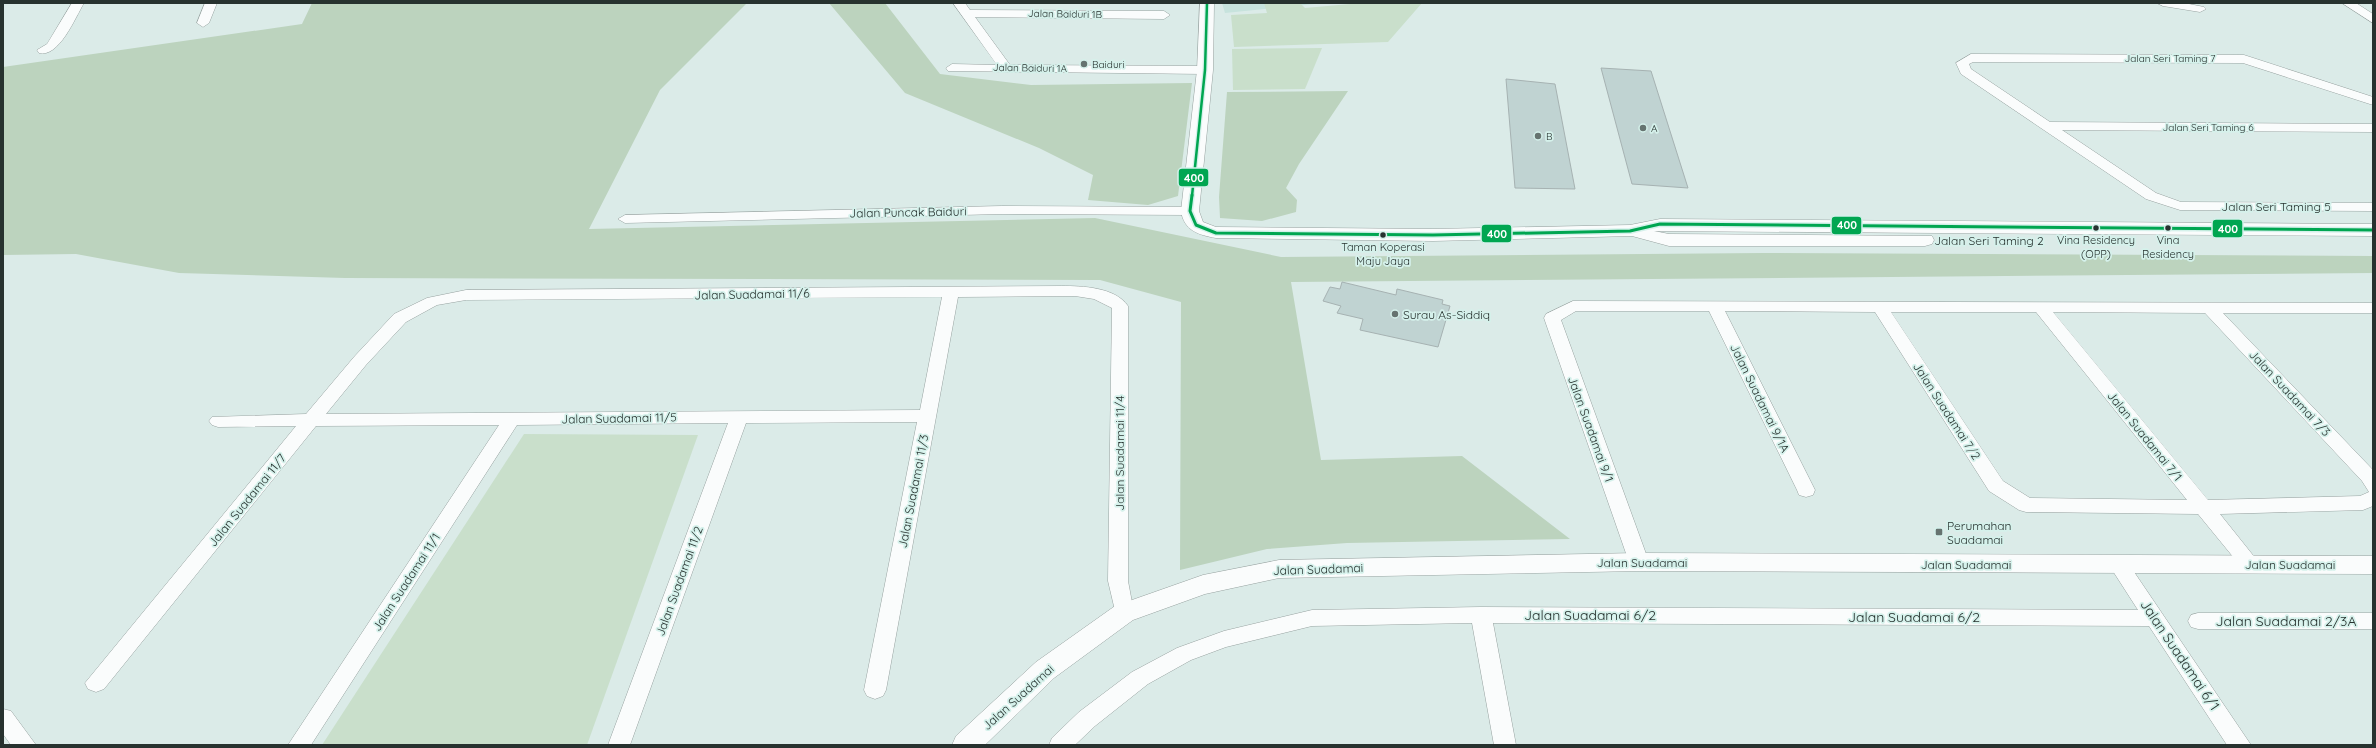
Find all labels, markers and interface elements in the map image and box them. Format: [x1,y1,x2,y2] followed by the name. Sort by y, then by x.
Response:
[1028,7,1103,21] street label: Jalan Baiduri 1B
[2125,52,2215,65] street label: Jalan Seri Taming 7
[1092,58,1125,71] place label: Baiduri
[1079,59,1089,69] marker: Baiduri
[993,61,1068,75] street label: Jalan Baiduri 1A
[2162,121,2254,134] street label: Jalan Seri Taming 6
[1651,122,1658,135] place label: A
[1638,123,1648,133] marker: A
[1546,130,1553,143] place label: B
[1533,131,1543,141] marker: B
[1178,168,1209,187] line badge: 400
[1184,171,1204,185] text: 400
[2221,199,2331,214] street label: Jalan Seri Taming 5
[849,203,967,221] street label: Jalan Puncak Baiduri
[1831,216,1862,235] line badge: 400
[1837,218,1857,232] text: 400
[2212,219,2243,238] line badge: 400
[2218,222,2238,236] text: 400
[2091,223,2101,233] marker: Vina Residency (OPP)
[2163,223,2173,233] marker: Vina Residency
[1481,224,1512,243] line badge: 400
[1487,227,1507,241] text: 400
[1378,230,1388,240] marker: Taman Koperasi Maju Jaya
[1934,233,2044,248] street label: Jalan Seri Taming 2
[2057,233,2135,261] place label: Vina Residency (OPP)
[2142,233,2194,261] place label: Vina Residency
[1341,240,1425,268] place label: Taman Koperasi Maju Jaya
[694,285,810,303] street label: Jalan Suadamai 11/6
[1403,307,1490,322] place label: Surau As-Siddiq
[1390,309,1400,319] marker: Surau As-Siddiq
[1727,341,1793,455] street label: Jalan Suadamai 9/1A
[2246,347,2334,439] street label: Jalan Suadamai 7/3
[1910,360,1984,463] street label: Jalan Suadamai 7/2
[1565,374,1617,484] street label: Jalan Suadamai 9/1
[2104,388,2186,484] street label: Jalan Suadamai 7/1
[1112,395,1127,511] street label: Jalan Suadamai 11/4
[561,409,677,427] street label: Jalan Suadamai 11/5
[895,433,931,549] street label: Jalan Suadamai 11/3
[205,451,289,549] street label: Jalan Suadamai 11/7
[1947,518,2012,547] place label: Perumahan Suadamai
[652,524,706,638] street label: Jalan Suadamai 11/2
[1934,527,1944,537] marker: Perumahan Suadamai
[369,530,443,634] street label: Jalan Suadamai 11/1
[1597,555,1687,570] street label: Jalan Suadamai
[1921,557,2011,572] street label: Jalan Suadamai
[2245,557,2335,572] street label: Jalan Suadamai
[1272,560,1364,578] street label: Jalan Suadamai
[2136,596,2224,714] street label: Jalan Suadamai 6/1
[1524,606,1656,624] street label: Jalan Suadamai 6/2
[1848,608,1980,626] street label: Jalan Suadamai 6/2
[2216,612,2356,630] street label: Jalan Suadamai 2/3A
[979,661,1057,733] street label: Jalan Suadamai

